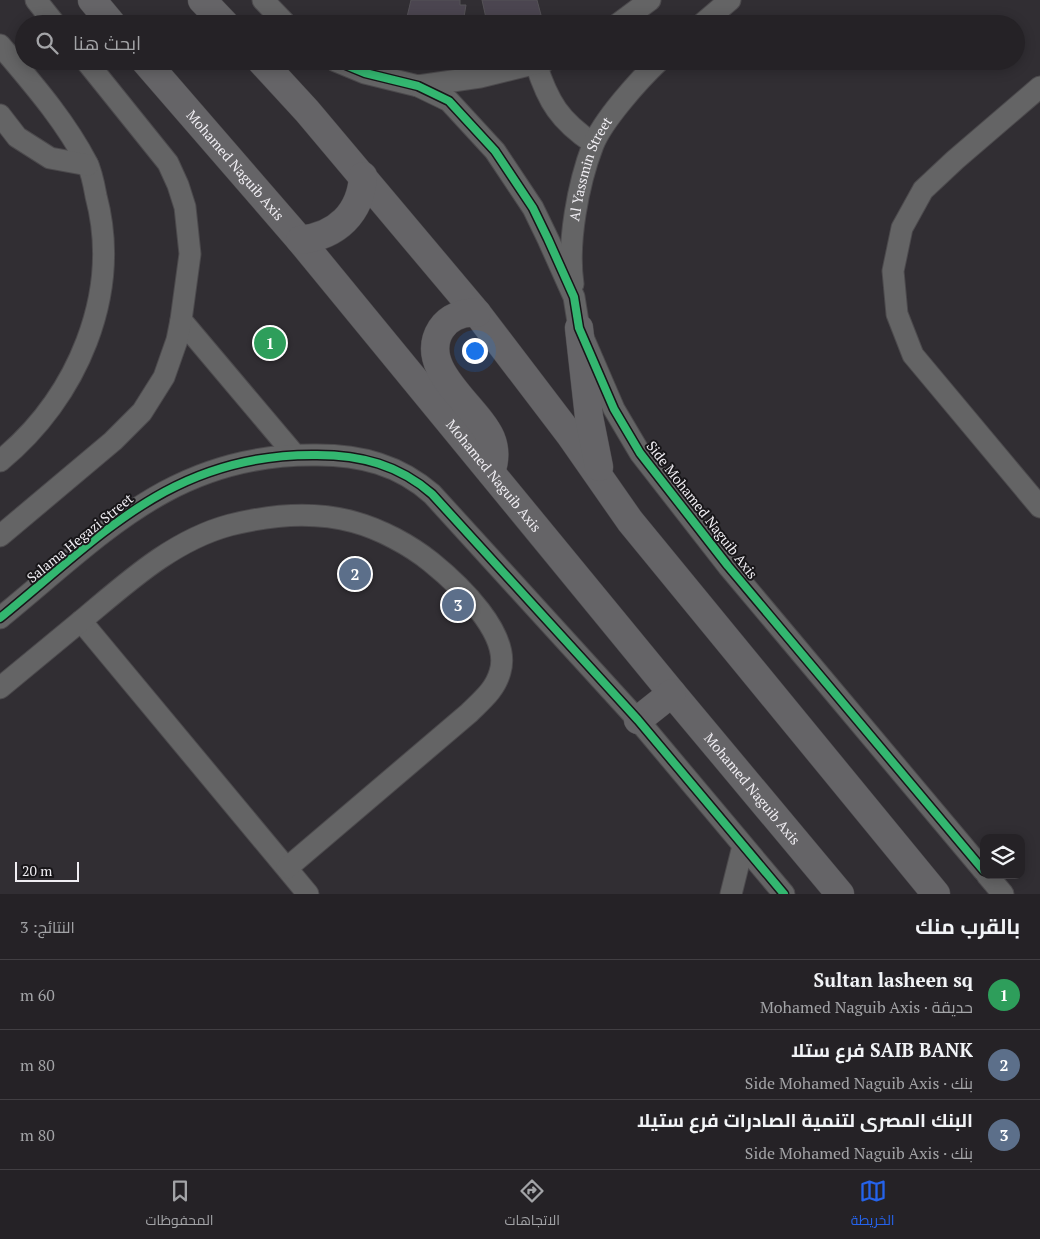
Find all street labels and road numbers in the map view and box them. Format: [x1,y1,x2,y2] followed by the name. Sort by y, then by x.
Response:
[183,106,289,224] street label: Mohamed Naguib Axis
[564,112,617,222] street label: Al Yassmin Street
[442,415,546,536] street label: Mohamed Naguib Axis
[643,437,762,583] street label: Side Mohamed Naguib Axis
[22,488,138,586] street label: Salama Hegazi Street
[700,729,805,849] street label: Mohamed Naguib Axis

